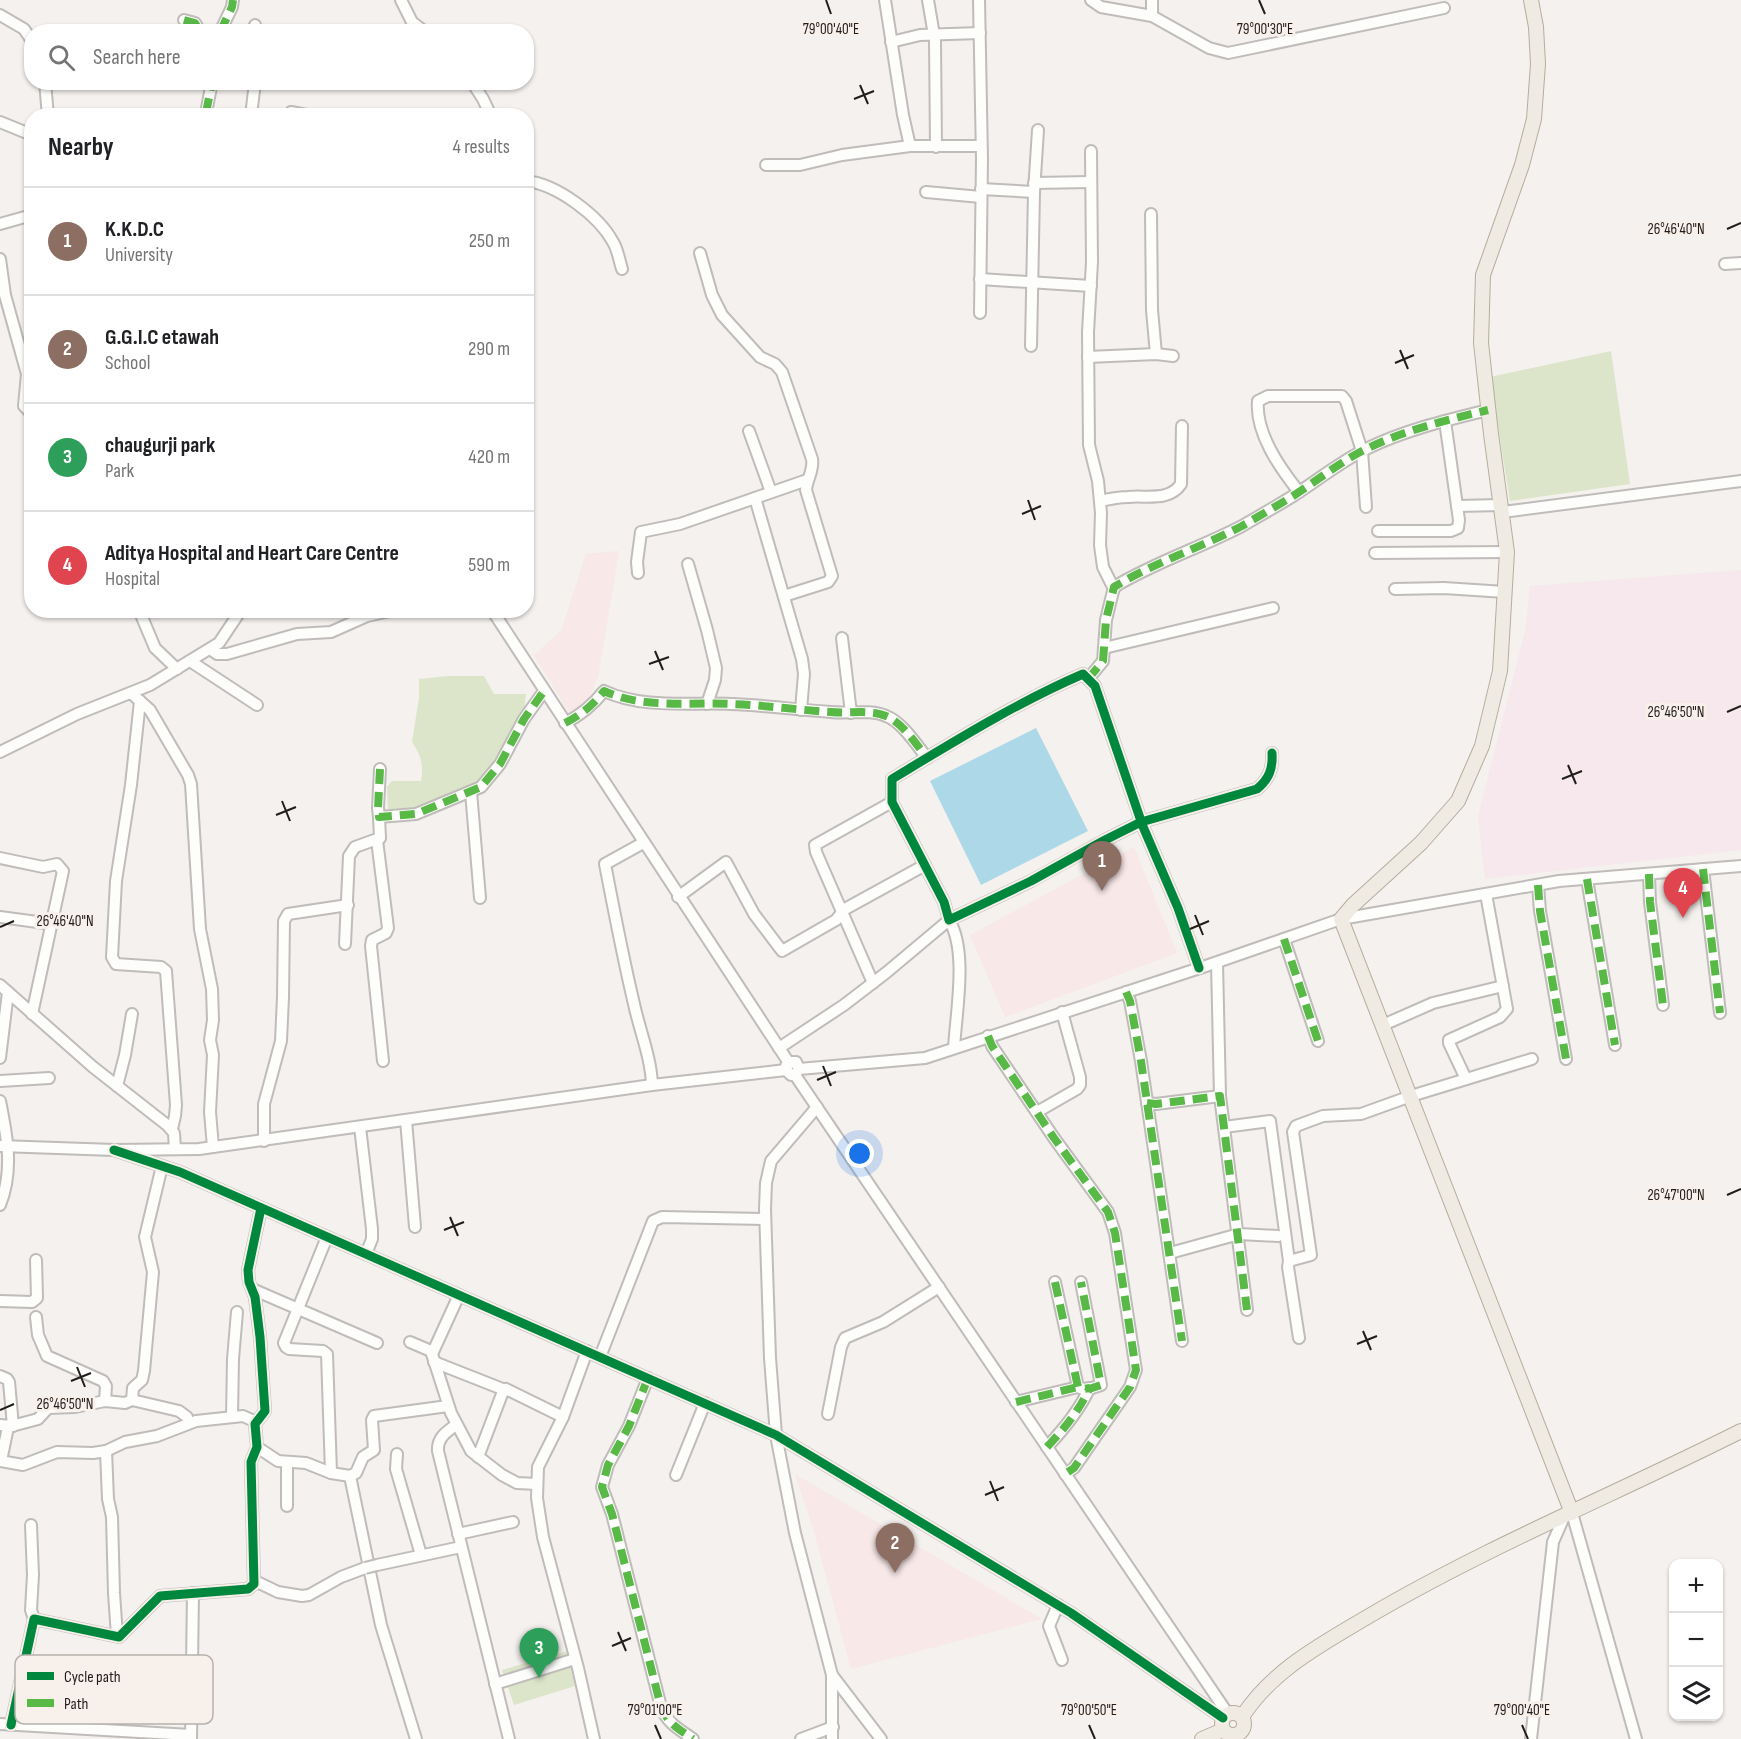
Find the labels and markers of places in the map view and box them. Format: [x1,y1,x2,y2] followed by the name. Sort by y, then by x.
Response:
[1082,842,1122,891] pin: 1
[1664,868,1702,918] pin: 4
[876,1524,914,1573] pin: 2
[520,1628,558,1678] pin: 3

